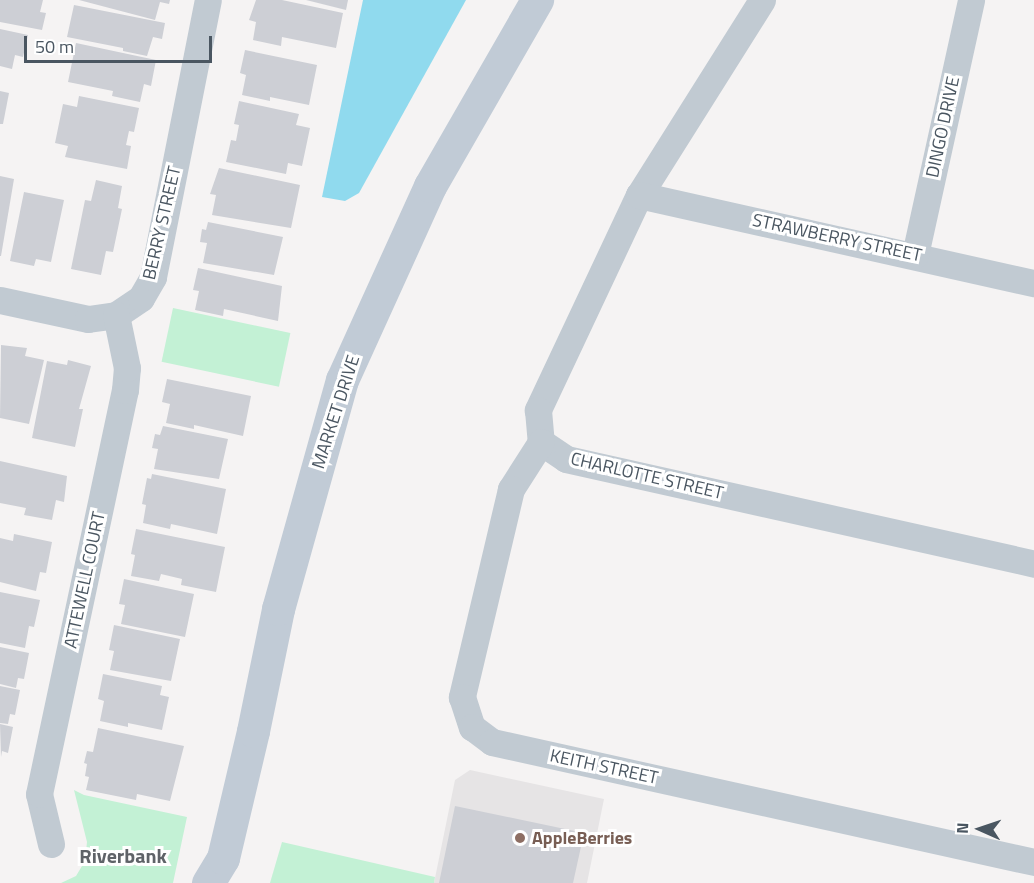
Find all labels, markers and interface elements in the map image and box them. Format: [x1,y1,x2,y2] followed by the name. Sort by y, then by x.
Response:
[27,24,214,62] scale bar
[35,33,74,60] text: 50 m
[922,75,964,179] street label: DINGO DRIVE
[138,164,186,282] street label: BERRY STREET
[750,209,924,267] street label: STRAWBERRY STREET
[307,352,365,472] street label: MARKET DRIVE
[569,448,725,504] street label: CHARLOTTE STREET
[60,510,110,650] street label: ATTEWELL COURT
[548,745,660,789] street label: KEITH STREET
[950,799,1010,859] north arrow
[950,822,974,834] text: N
[532,827,632,849] place label: AppleBerries
[513,831,527,845] marker: AppleBerries
[79,843,167,867] district label: Riverbank

